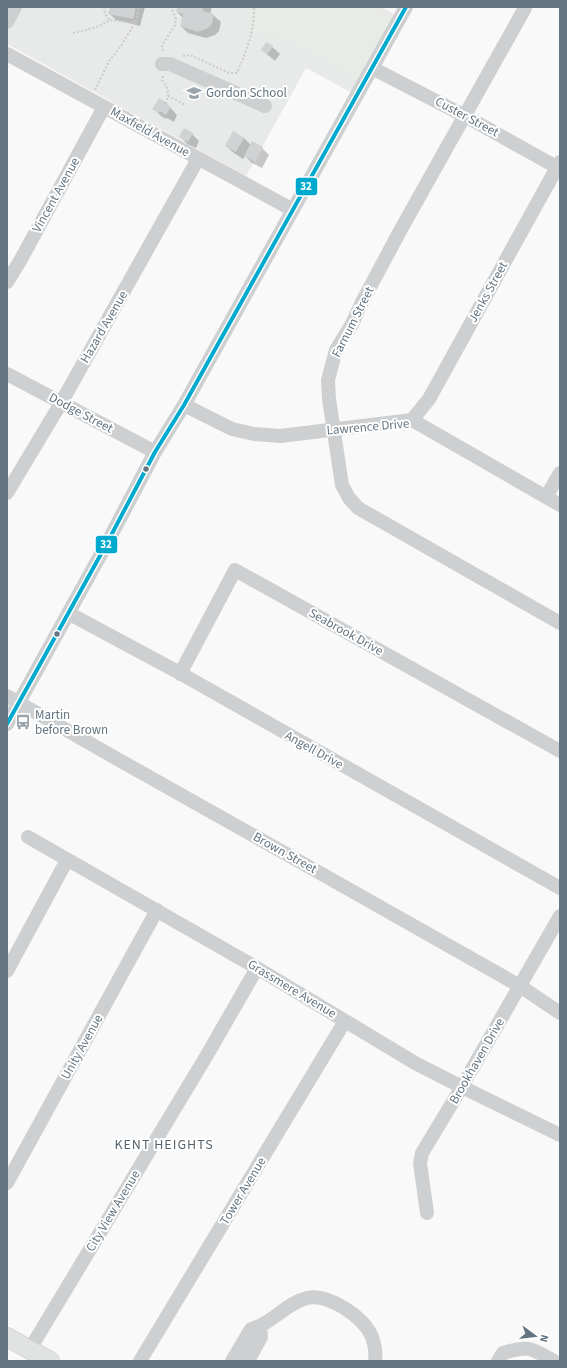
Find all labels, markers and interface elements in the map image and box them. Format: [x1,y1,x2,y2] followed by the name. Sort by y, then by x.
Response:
[185,84,203,102] school or university icon: Gordon School
[206,84,287,102] place label: Gordon School
[432,93,503,142] street label: Custer Street
[107,103,193,161] street label: Maxfield Avenue
[28,154,84,236] street label: Vincent Avenue
[295,177,318,196] line badge: 32
[300,179,312,194] text: 32
[464,258,512,326] street label: Jenks Street
[327,283,379,360] street label: Farnum Street
[76,287,132,367] street label: Hazard Avenue
[46,389,117,438] street label: Dodge Street
[326,414,410,440] street label: Lawrence Drive
[141,464,151,474] unlabelled marker
[95,535,118,554] line badge: 32
[100,537,112,552] text: 32
[305,604,387,660] street label: Seabrook Drive
[52,629,62,639] unlabelled marker
[35,706,108,739] place label: Martin before Brown
[14,713,32,731] bus stop icon: Martin before Brown
[281,727,347,773] street label: Angell Drive
[250,828,321,878] street label: Brown Street
[244,955,340,1023] street label: Grassmere Avenue
[57,1011,107,1083] street label: Unity Avenue
[445,1015,509,1107] street label: Brookhaven Drive
[114,1135,214,1155] district label: KENT HEIGHTS
[216,1154,270,1228] street label: Tower Avenue
[82,1167,144,1255] street label: City View Avenue
[515,1316,555,1356] north arrow
[536,1333,552,1344] text: N

